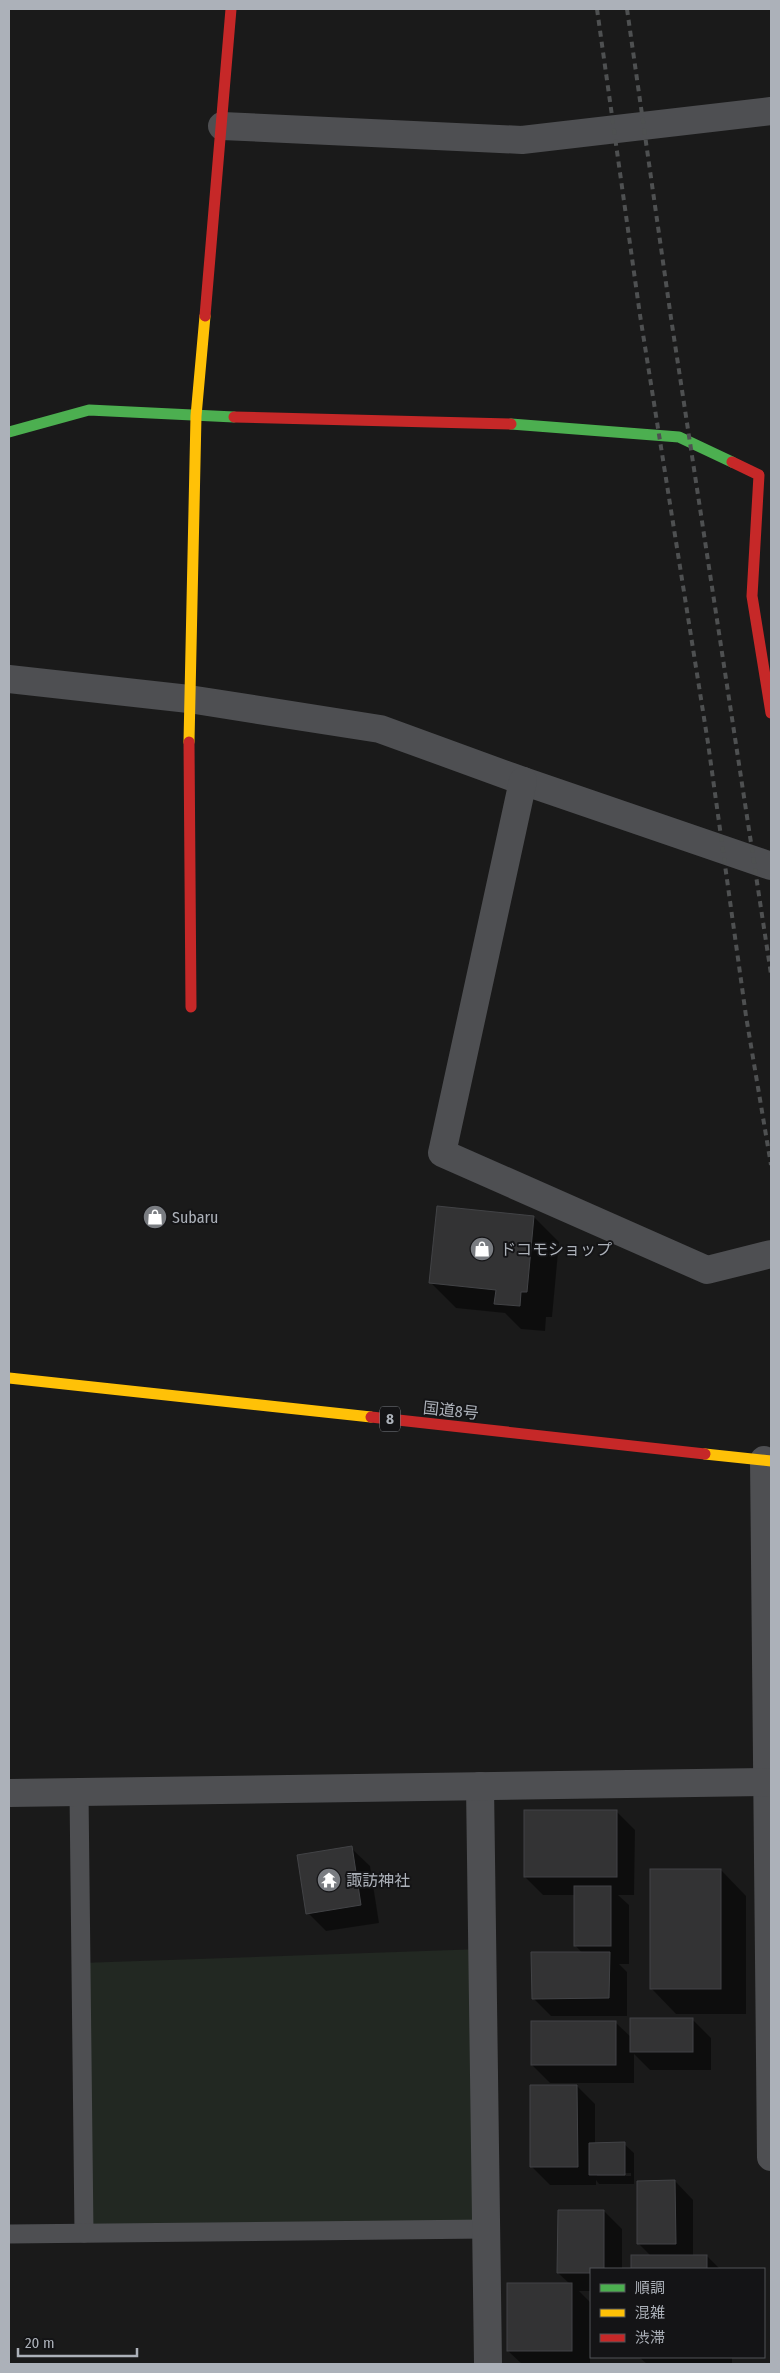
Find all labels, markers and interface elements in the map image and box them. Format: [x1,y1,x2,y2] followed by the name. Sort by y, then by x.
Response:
[142,1204,168,1230] shop icon: Subaru
[172,1208,218,1227] place label: Subaru
[469,1236,495,1262] shop icon: ドコモショップ
[500,1240,612,1259] place label: ドコモショップ
[422,1398,480,1423] street label: 国道8号
[380,1406,400,1432] road number: 8
[316,1867,342,1893] temple icon: 諏訪神社
[346,1871,410,1890] place label: 諏訪神社
[590,2268,765,2358] legend
[635,2279,665,2297] text: 順調
[635,2304,665,2322] text: 混雑
[18,2326,136,2358] scale bar
[635,2329,665,2347] text: 渋滞
[25,2334,55,2352] text: 20 m

